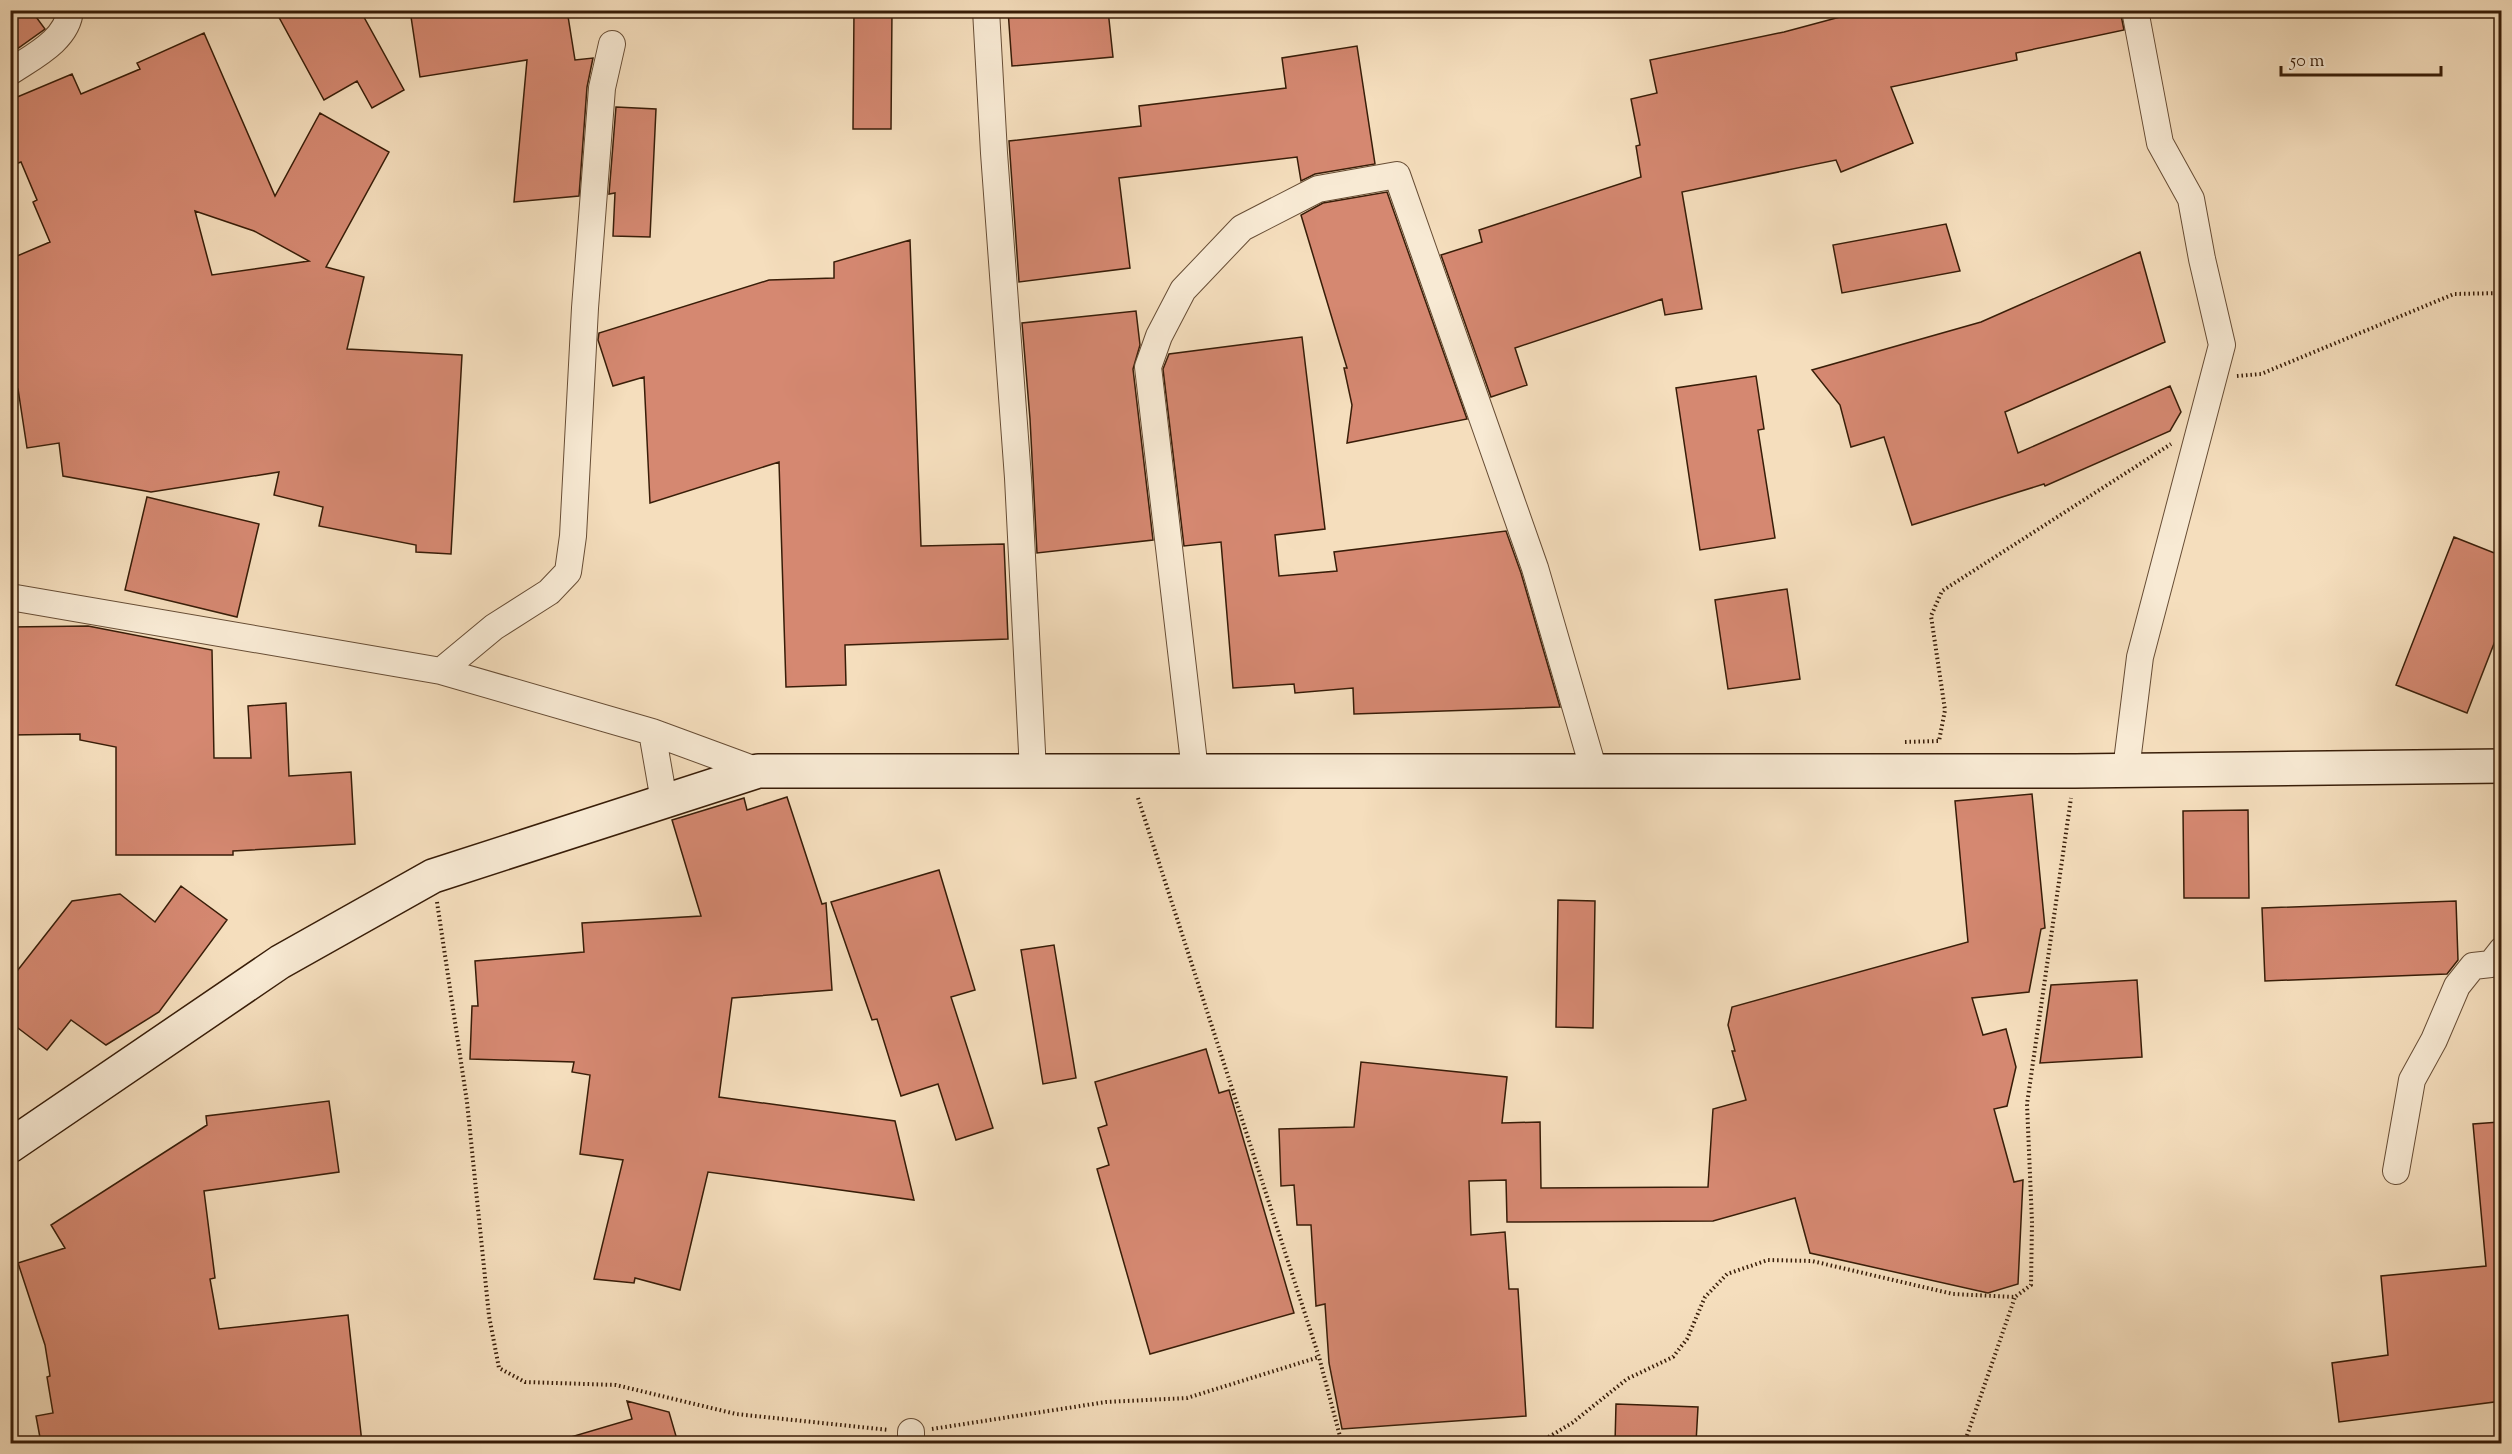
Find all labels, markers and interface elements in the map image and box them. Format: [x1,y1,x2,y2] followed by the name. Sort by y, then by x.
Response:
[2281,39,2442,77] scale bar
[2289,49,2325,75] text: 50 m

